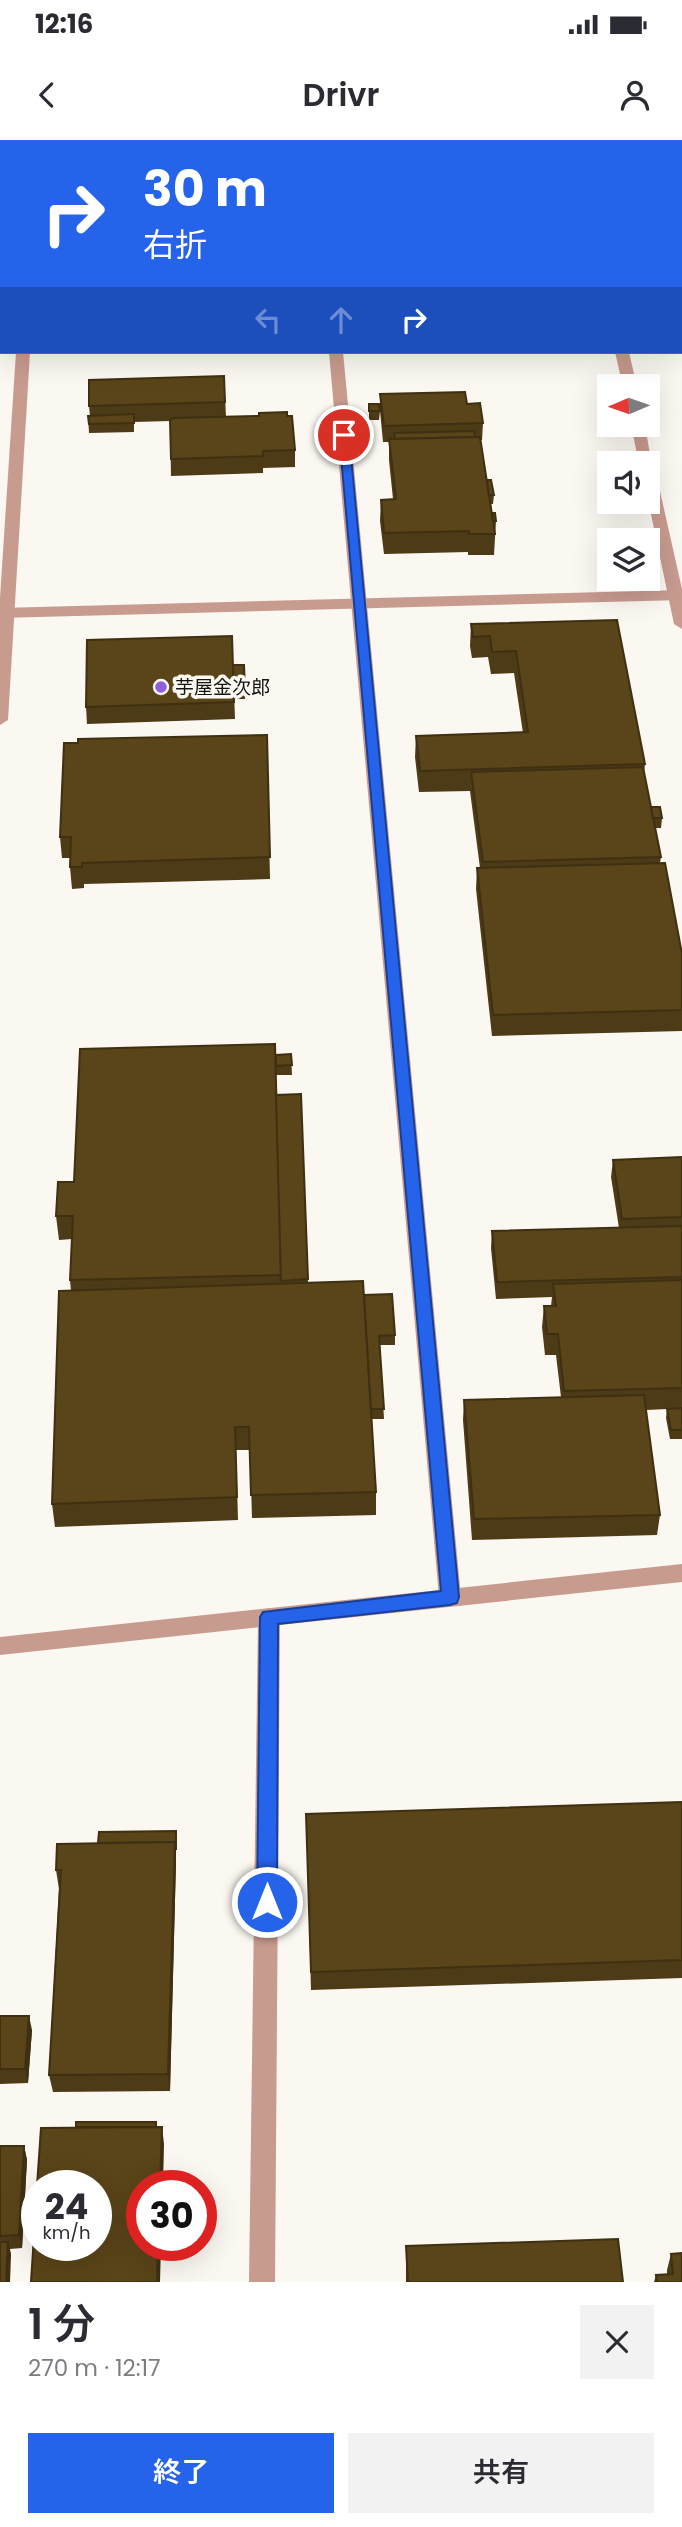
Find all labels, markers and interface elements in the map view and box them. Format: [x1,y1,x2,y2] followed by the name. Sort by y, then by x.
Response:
[35,6,93,42] text: 12:16
[303,72,379,117] text: Drivr
[28,76,66,114] icon: back
[616,76,654,114] icon: person
[143,155,267,223] text: 30 m
[28,168,119,259] icon: right
[143,222,207,267] text: 右折
[249,301,287,339] icon: left
[322,301,360,339] icon: ahead
[395,301,433,339] icon: right
[597,374,660,438] north arrow
[597,374,660,591] map controls
[314,405,374,465] pin
[325,416,363,454] icon: arrive
[597,451,660,514] button: sound
[597,528,660,591] button: layers
[175,674,270,701] place label: 芋屋金次郎
[153,679,169,695] marker: 芋屋金次郎
[230,1865,304,1939] position arrow
[126,2170,217,2261] speed limit sign: 30
[45,2182,88,2231] text: 24
[43,2220,90,2245] text: km/h
[28,2295,95,2354] text: 1 分
[580,2305,654,2379] button: close
[28,2352,161,2384] text: 270 m · 12:17
[28,2433,334,2513] button: 終了
[348,2433,654,2513] button: 共有

